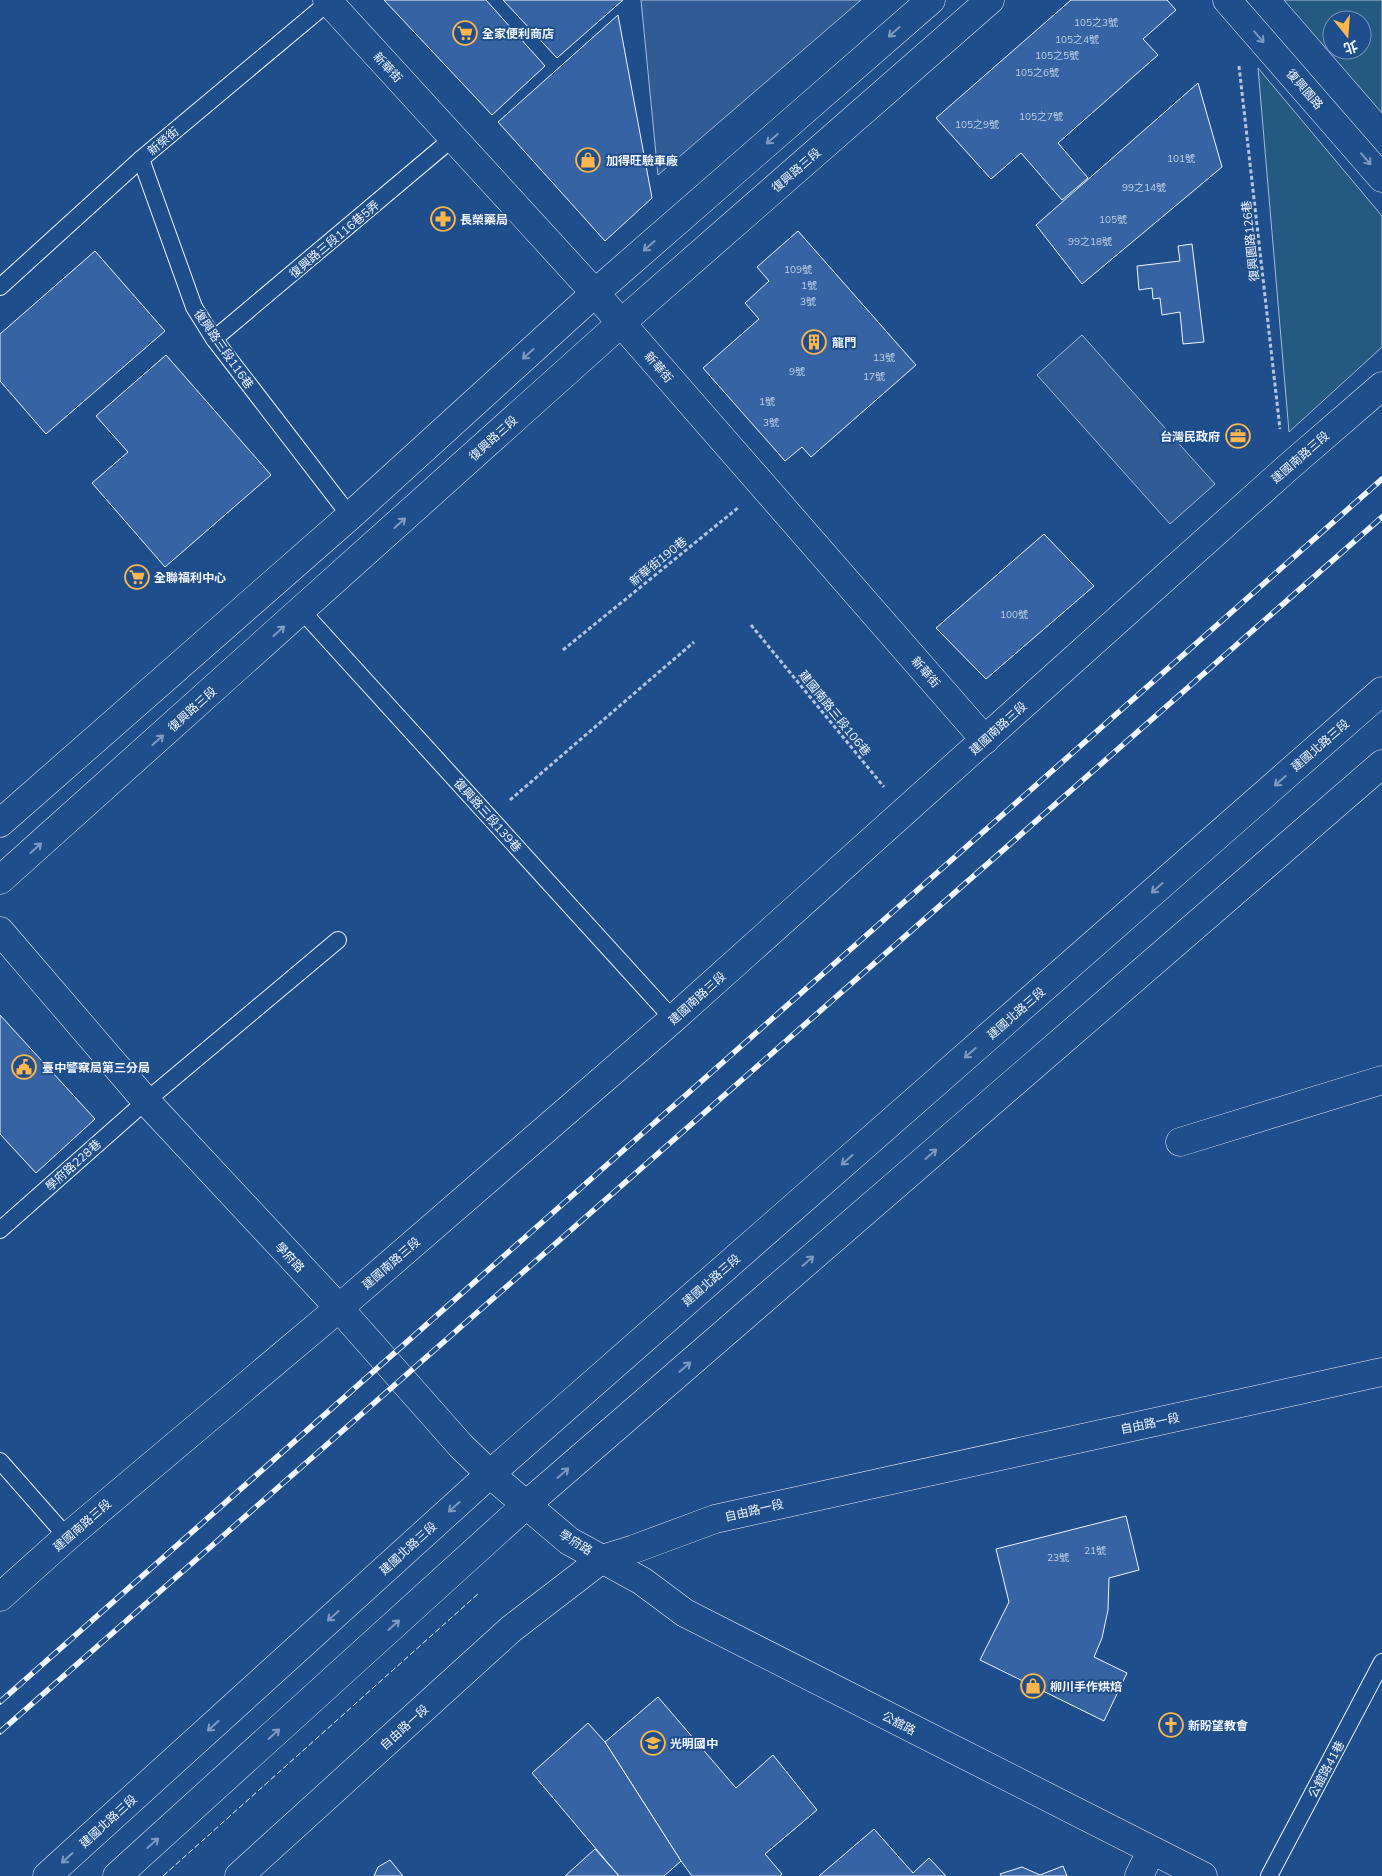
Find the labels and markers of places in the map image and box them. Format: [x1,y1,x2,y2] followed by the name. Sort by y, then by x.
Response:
[452,20,478,46] supermarket icon: 全家便利商店
[482,26,554,41] place label: 全家便利商店
[575,147,601,173] shop icon: 加得旺驗車廠
[606,153,678,168] place label: 加得旺驗車廠
[430,206,456,232] pharmacy icon: 長榮藥局
[460,212,508,227] place label: 長榮藥局
[801,329,827,355] building icon: 龍門
[832,335,856,350] place label: 龍門
[1225,423,1251,449] office icon: 台灣民政府
[1160,429,1220,444] place label: 台灣民政府
[124,564,150,590] supermarket icon: 全聯福利中心
[154,570,226,585] place label: 全聯福利中心
[11,1054,37,1080] public building icon: 臺中警察局第三分局
[42,1060,150,1075] place label: 臺中警察局第三分局
[1020,1673,1046,1699] shop icon: 柳川手作烘焙
[1050,1679,1122,1694] place label: 柳川手作烘焙
[1158,1712,1184,1738] church icon: 新盼望教會
[1188,1718,1248,1733] place label: 新盼望教會
[640,1730,666,1756] school or university icon: 光明國中
[670,1736,718,1751] place label: 光明國中

